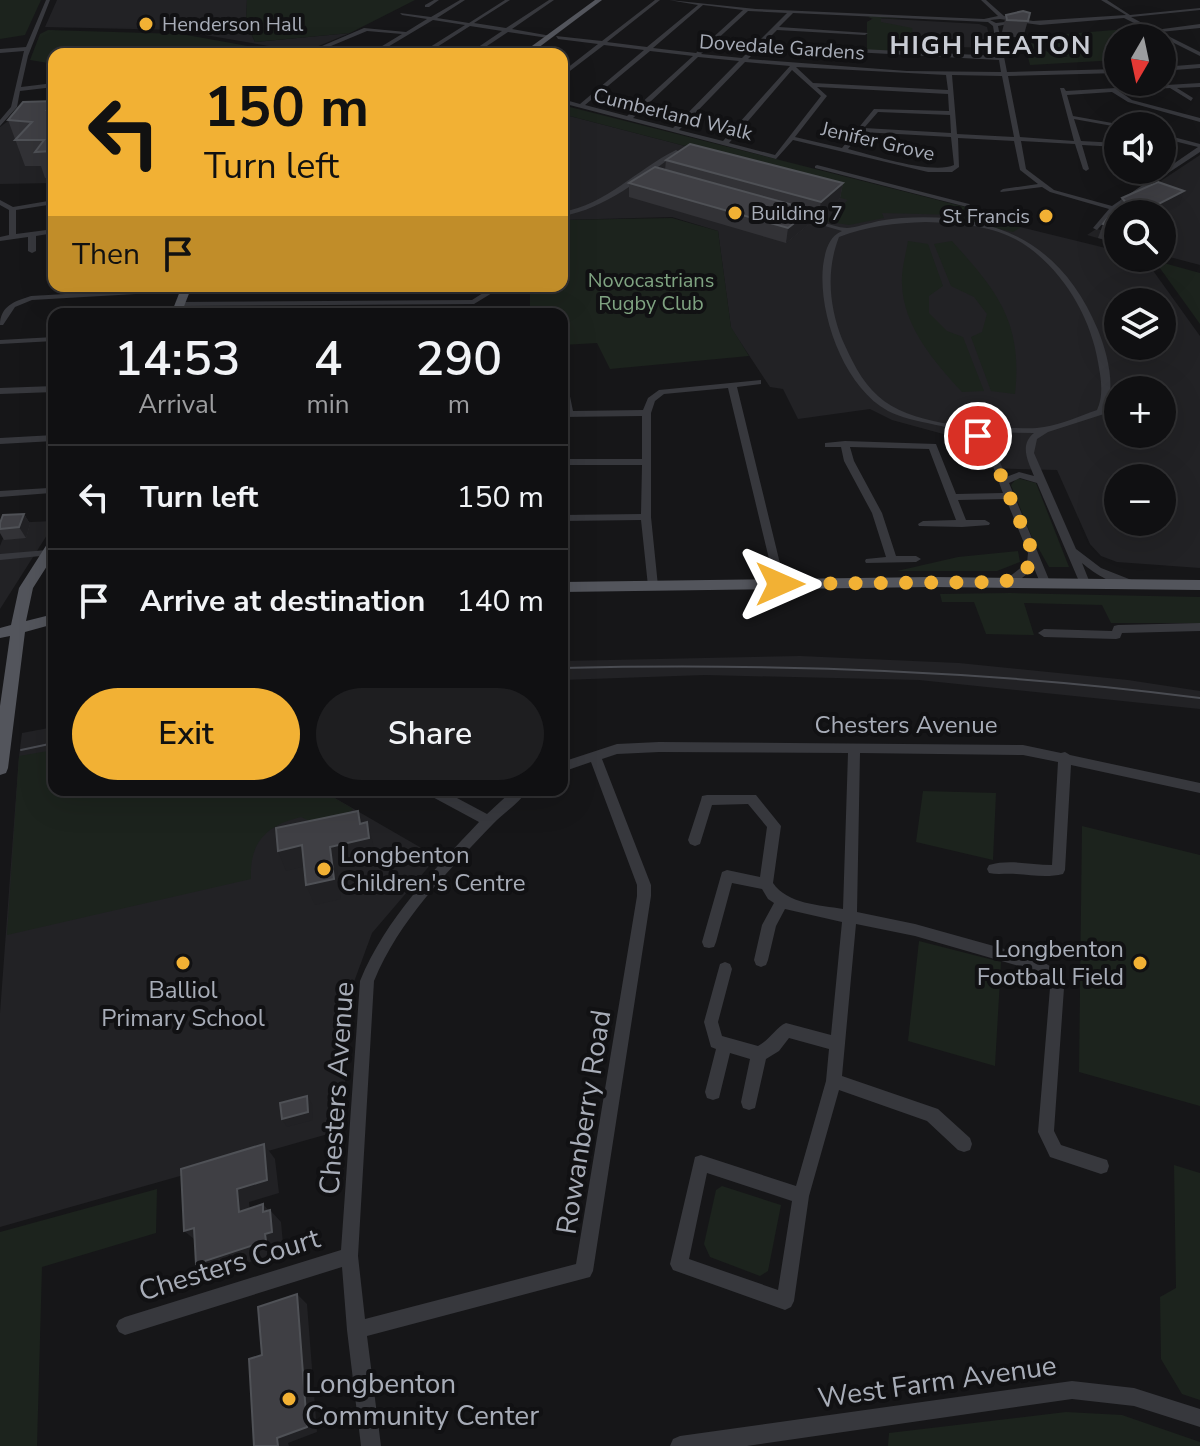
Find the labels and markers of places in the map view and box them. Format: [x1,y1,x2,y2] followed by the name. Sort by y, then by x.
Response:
[162,11,304,38] place label: Henderson Hall
[137,15,155,33] marker: Henderson Hall
[751,200,843,227] place label: Building 7
[942,203,1030,230] place label: St Francis
[726,204,744,222] marker: Building 7
[1037,207,1055,225] marker: St Francis
[944,402,1012,470] pin
[340,839,526,899] place label: Longbenton Children's Centre
[315,860,333,878] marker: Longbenton Children's Centre
[977,933,1124,993] place label: Longbenton Football Field
[174,954,192,972] marker: Balliol Primary School
[1131,954,1149,972] marker: Longbenton Football Field
[101,974,265,1034] place label: Balliol Primary School
[305,1365,539,1435] place label: Longbenton Community Center
[280,1390,298,1408] marker: Longbenton Community Center

